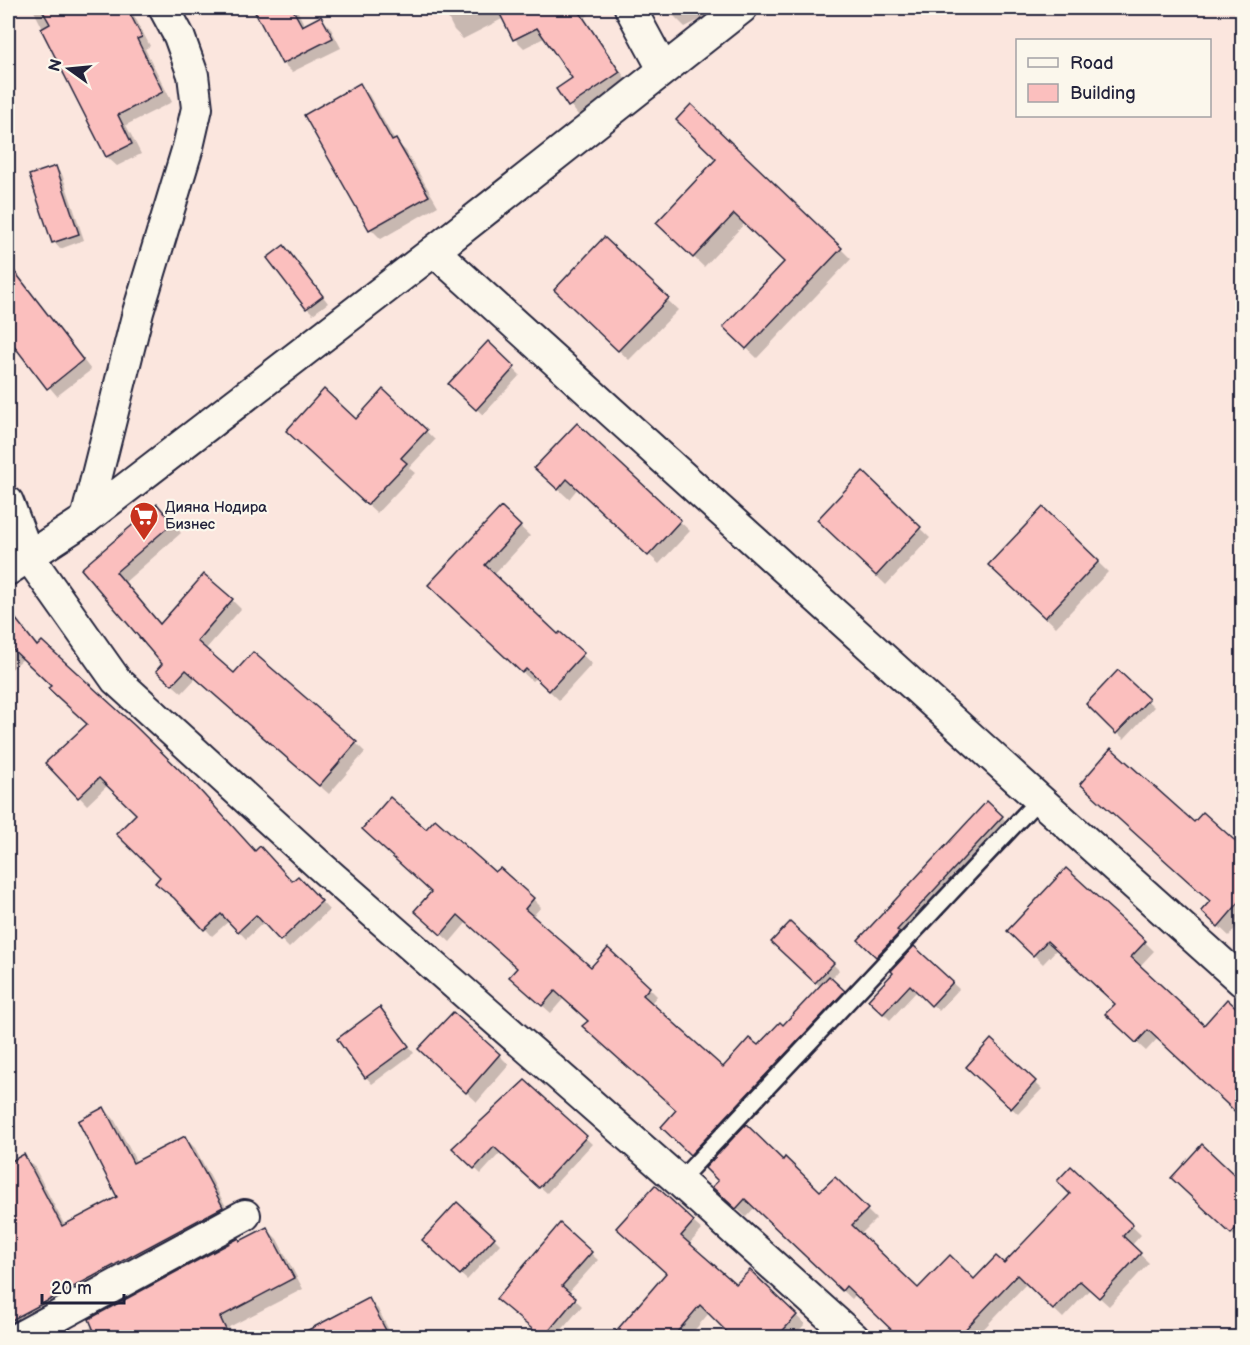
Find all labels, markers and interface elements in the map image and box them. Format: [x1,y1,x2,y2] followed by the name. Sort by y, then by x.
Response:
[39,39,99,99] north arrow
[1016,39,1211,117] legend
[1070,53,1114,74] text: Road
[45,57,67,74] text: N
[1070,83,1136,104] text: Building
[165,498,267,534] place label: Дияна Нодира Бизнес
[128,500,160,542] supermarket icon: Дияна Нодира Бизнес
[42,1267,124,1305] scale bar
[51,1278,92,1299] text: 20 m

